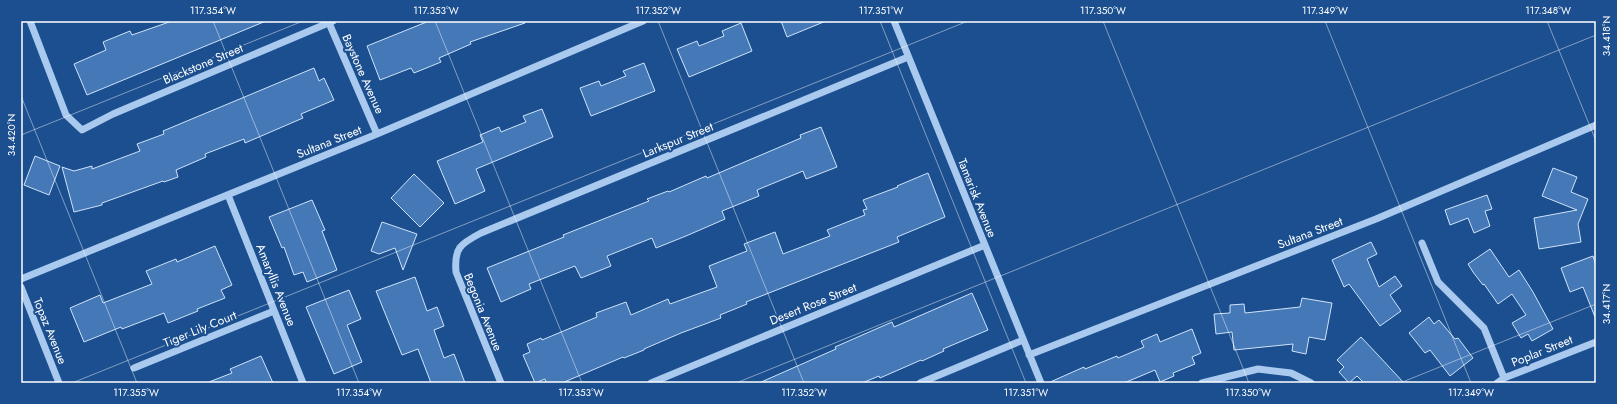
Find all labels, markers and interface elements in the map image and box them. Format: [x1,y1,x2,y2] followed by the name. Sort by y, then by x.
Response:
[190,3,236,18] text: 117.354°W
[413,3,459,18] text: 117.353°W
[635,3,681,18] text: 117.352°W
[859,3,903,18] text: 117.351°W
[1080,3,1126,18] text: 117.350°W
[1302,3,1348,18] text: 117.349°W
[1525,3,1571,18] text: 117.348°W
[1599,16,1614,56] text: 34.418°N
[337,31,389,117] street label: Baystone Avenue
[160,39,246,89] street label: Blackstone Street
[4,114,19,156] text: 34.420°N
[640,118,716,162] street label: Larkspur Street
[294,121,364,163] street label: Sultana Street
[953,156,1001,240] street label: Tamarisk Avenue
[1275,212,1345,254] street label: Sultana Street
[251,241,301,329] street label: Amaryllis Avenue
[459,270,507,354] street label: Begonia Avenue
[767,278,859,330] street label: Desert Rose Street
[1599,284,1614,324] text: 34.417°N
[29,295,71,367] street label: Topaz Avenue
[161,306,239,352] street label: Tiger Lily Court
[1509,331,1575,371] street label: Poplar Street
[113,385,159,400] text: 117.355°W
[336,385,382,400] text: 117.354°W
[558,385,604,400] text: 117.353°W
[781,385,827,400] text: 117.352°W
[1004,385,1048,400] text: 117.351°W
[1225,385,1271,400] text: 117.350°W
[1448,385,1494,400] text: 117.349°W

